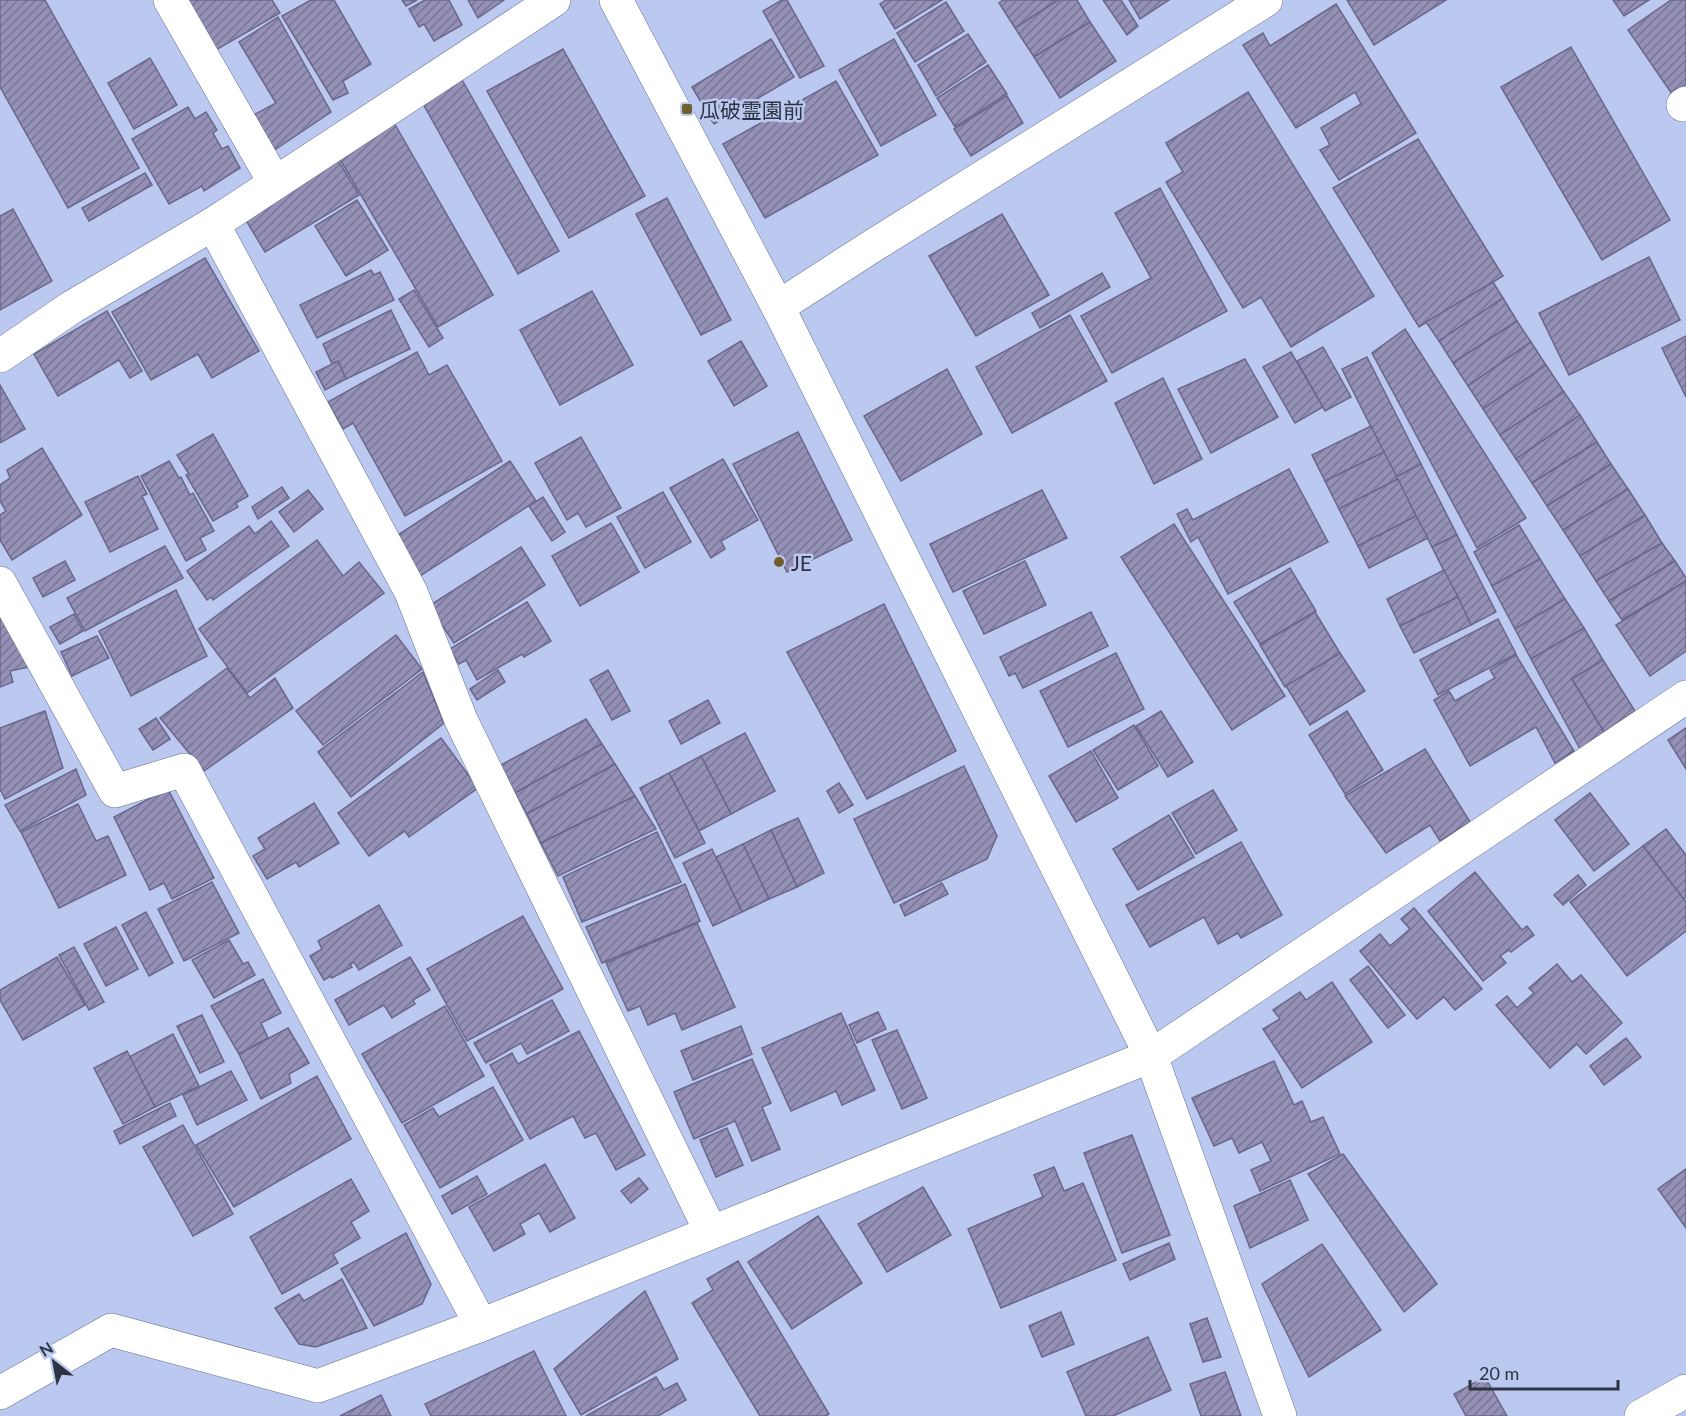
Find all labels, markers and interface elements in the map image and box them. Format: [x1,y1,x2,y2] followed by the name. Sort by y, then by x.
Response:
[699,97,804,122] place label: 瓜破霊園前
[680,102,694,116] marker: 瓜破霊園前
[791,550,812,575] place label: JE
[772,555,786,569] marker: JE
[24,1332,84,1392] north arrow
[36,1337,56,1360] text: N
[1470,1353,1618,1391] scale bar
[1479,1362,1519,1384] text: 20 m

